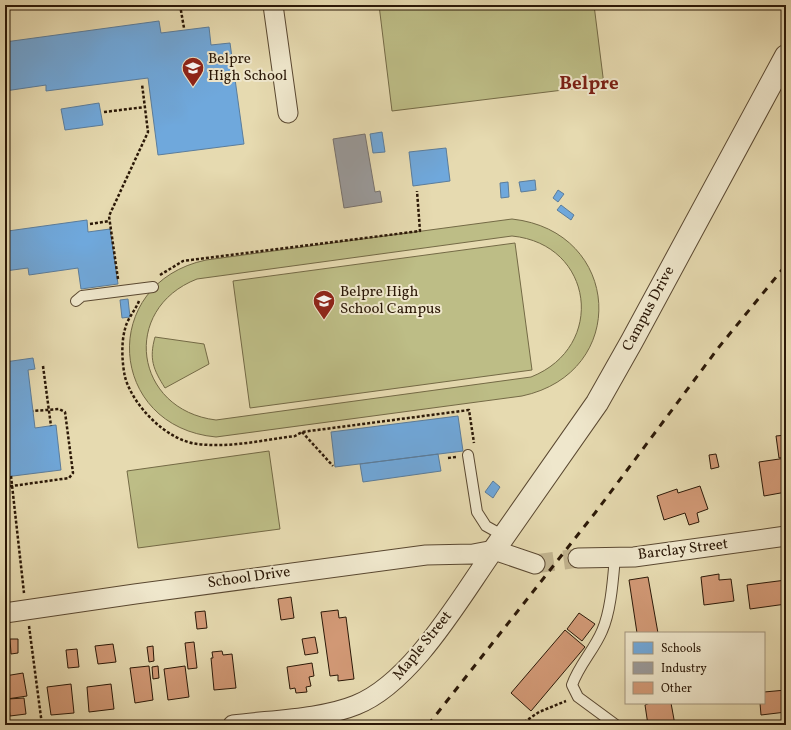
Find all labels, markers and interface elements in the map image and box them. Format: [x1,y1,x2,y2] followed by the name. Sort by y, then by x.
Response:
[208,49,287,87] place label: Belpre High School
[180,55,206,88] school or university icon: Belpre High School
[559,71,619,97] district label: Belpre
[618,263,680,355] street label: Campus Drive
[340,282,441,320] place label: Belpre High School Campus
[311,288,337,321] school or university icon: Belpre High School Campus
[637,534,729,566] street label: Barclay Street
[206,562,292,594] street label: School Drive
[388,607,458,685] street label: Maple Street
[625,632,765,704] legend
[661,641,701,657] text: Schools
[661,661,707,677] text: Industry
[661,681,692,697] text: Other

